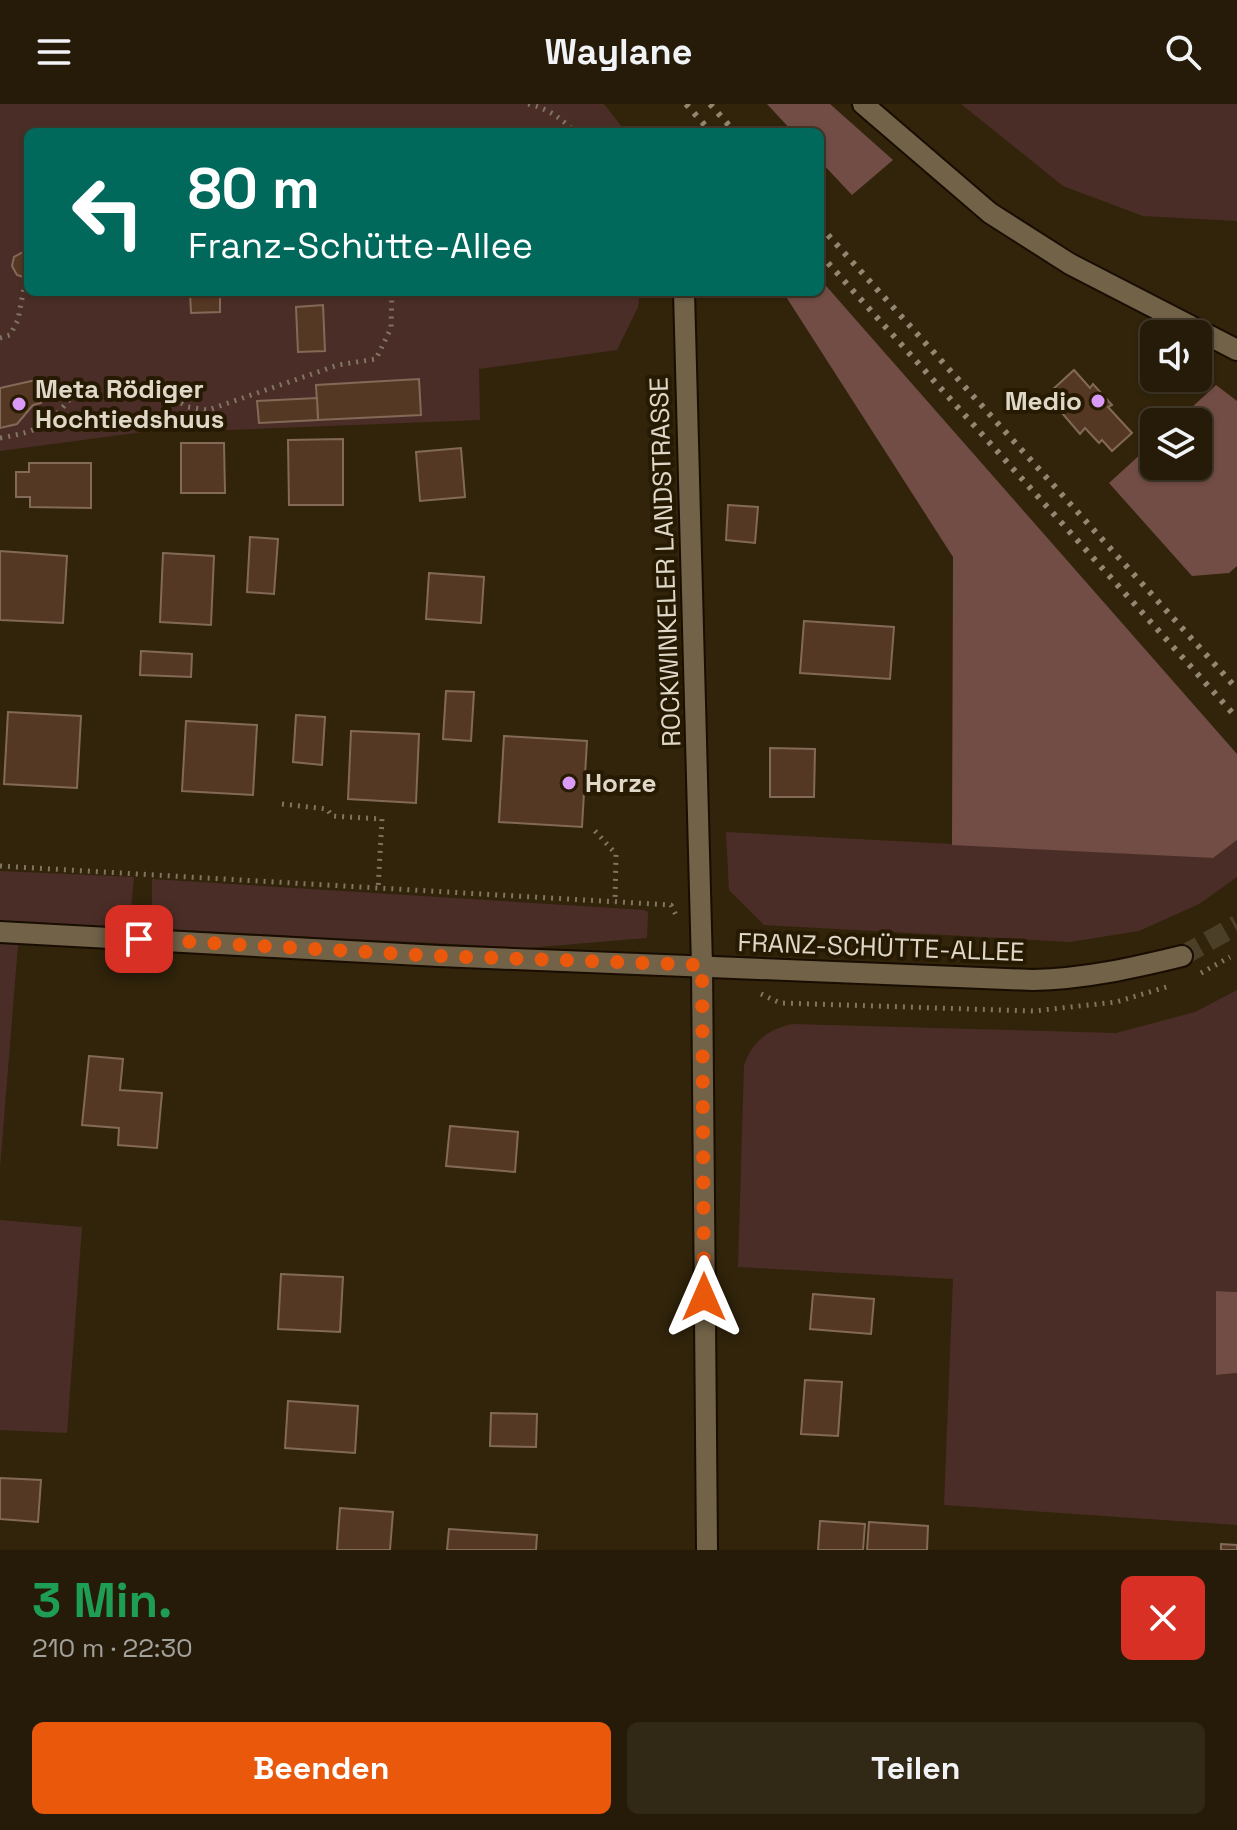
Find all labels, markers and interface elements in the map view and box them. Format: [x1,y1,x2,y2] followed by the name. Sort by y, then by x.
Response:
[545,29,692,75] text: Waylane
[32,30,76,74] icon: menu
[1161,30,1205,74] icon: search
[188,153,320,224] text: 80 m
[56,160,160,264] icon: left
[188,223,533,269] text: Franz-Schütte-Allee
[1140,320,1212,480] map controls
[1140,320,1212,392] button: sound
[35,372,224,436] place label: Meta Rödiger Hochtiedshuus
[642,377,688,747] street label: ROCKWINKELER LANDSTRASSE
[1005,384,1082,418] place label: Medio
[1089,392,1107,410] marker: Medio
[10,395,28,413] marker: Meta Rödiger Hochtiedshuus
[1140,408,1212,480] button: layers
[585,766,657,800] place label: Horze
[560,774,578,792] marker: Horze
[105,905,173,973] pin
[117,917,161,961] icon: arrive
[737,925,1025,969] street label: FRANZ-SCHÜTTE-ALLEE
[662,1255,746,1339] position arrow
[32,1570,172,1631] text: 3 Min.
[1121,1576,1205,1660] button: close
[32,1631,193,1665] text: 210 m · 22:30
[32,1722,611,1814] button: Beenden
[627,1722,1205,1814] button: Teilen

